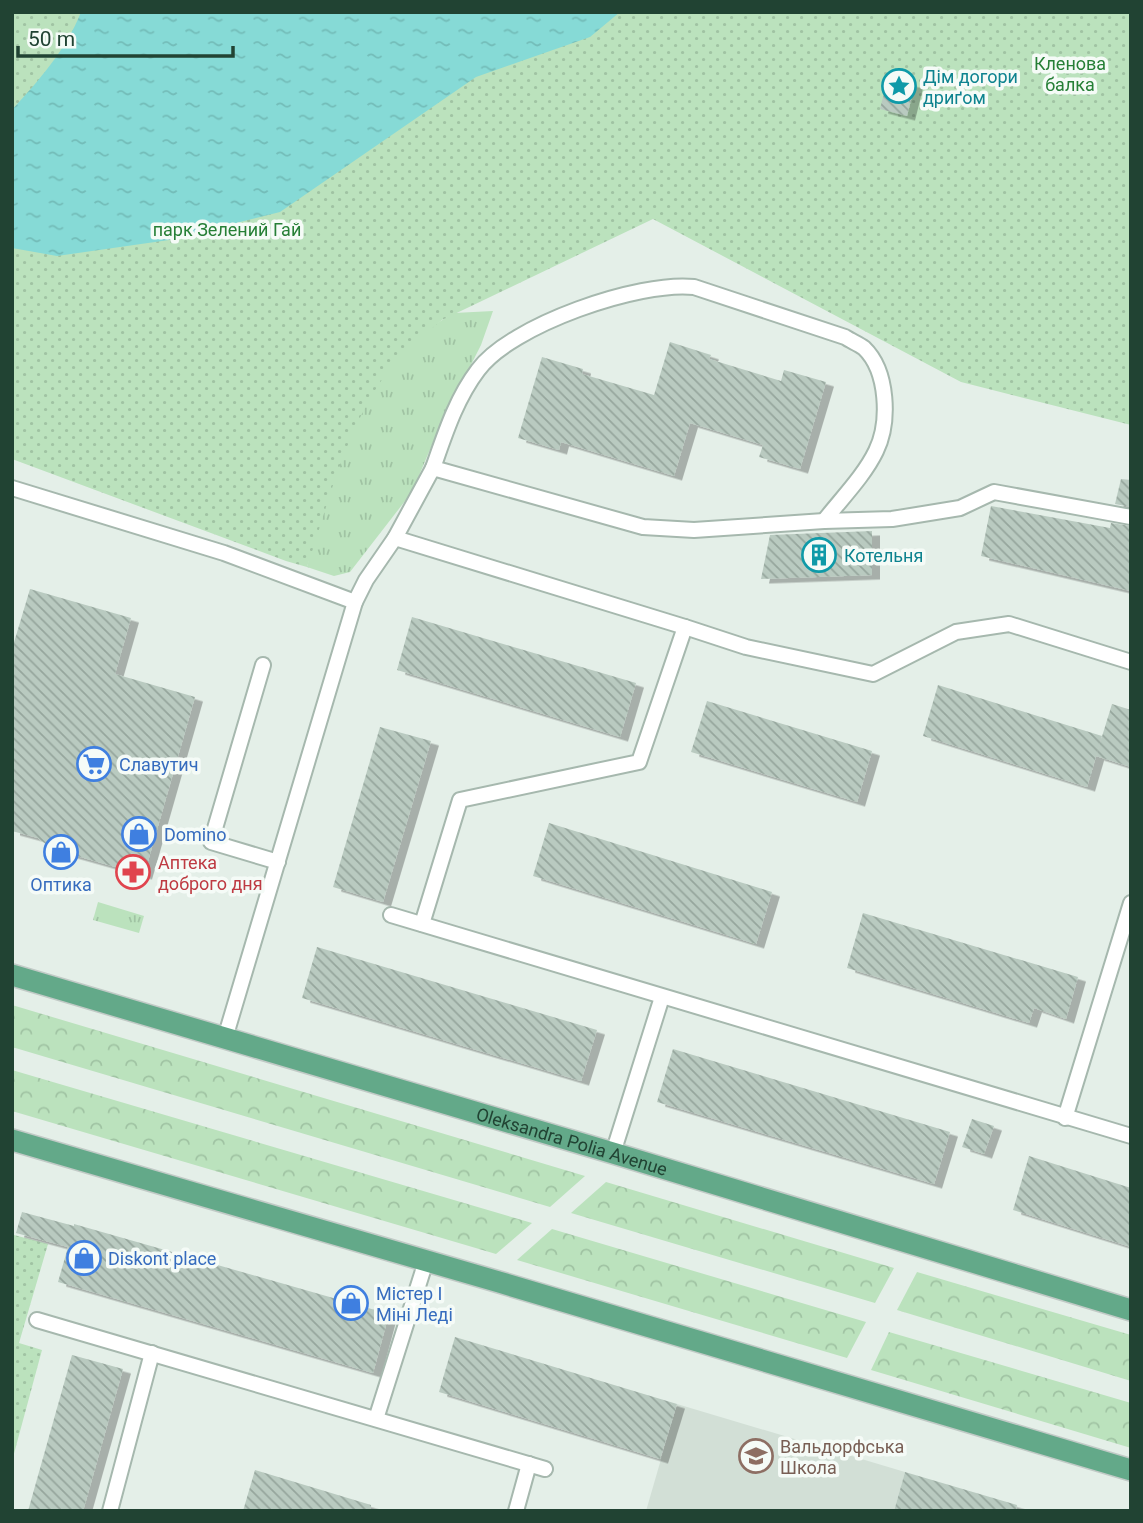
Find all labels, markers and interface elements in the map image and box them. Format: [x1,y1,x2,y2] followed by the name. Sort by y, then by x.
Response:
[18,14,233,58] scale bar
[28,27,75,51] text: 50 m
[1034,53,1106,95] park label: Кленова балка
[923,66,1018,108] place label: Дім догори дриґом
[880,67,918,105] place icon: Дім догори дриґом
[153,219,301,240] park label: парк Зелений Гай
[800,536,838,574] building icon: Котельня
[844,545,923,566] place label: Котельня
[75,745,113,783] supermarket icon: Славутич
[119,754,198,775] place label: Славутич
[120,815,158,853] shop icon: Domino
[164,824,226,845] place label: Domino
[42,833,80,871] shop icon: Оптика
[158,852,263,894] place label: Аптека доброго дня
[114,853,152,891] pharmacy icon: Аптека доброго дня
[30,874,92,895] place label: Оптика
[474,1103,670,1179] street label: Oleksandra Polia Avenue
[65,1239,103,1277] shop icon: Diskont place
[108,1248,216,1269] place label: Diskont place
[376,1283,453,1325] place label: Містер І Міні Леді
[332,1284,370,1322] shop icon: Містер І Міні Леді
[780,1436,904,1478] place label: Вальдорфська Школа
[737,1437,775,1475] school or university icon: Вальдорфська Школа

